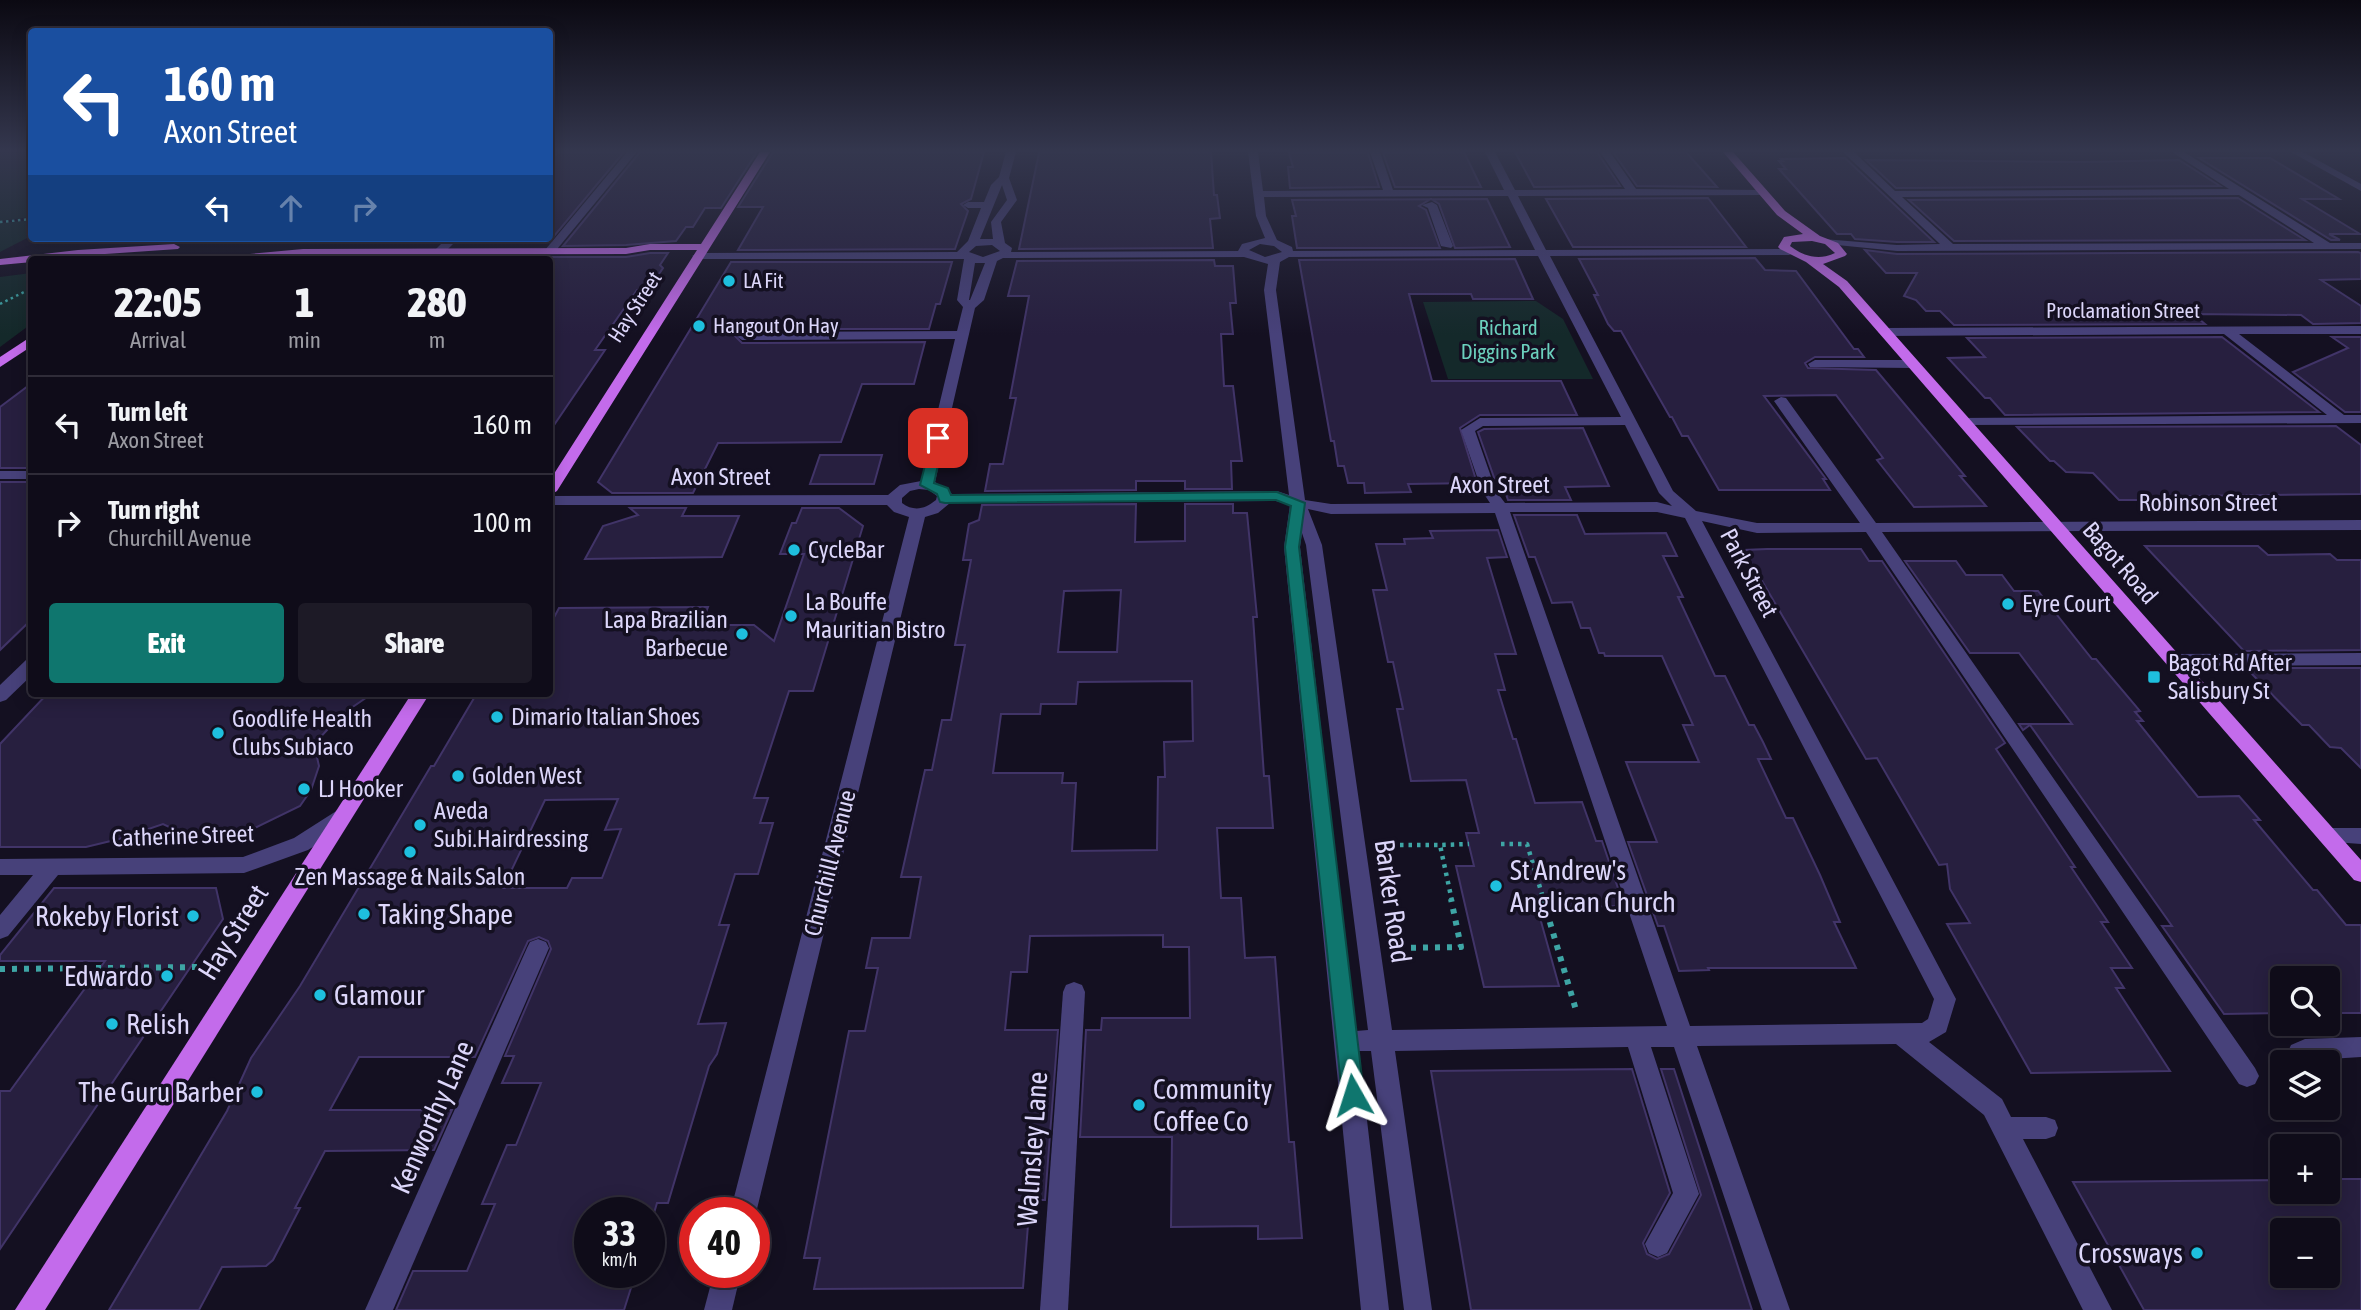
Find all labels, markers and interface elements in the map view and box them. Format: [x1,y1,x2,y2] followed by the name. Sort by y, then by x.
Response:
[164,55,275,111] text: 160 m
[49,56,140,147] icon: left
[164,113,297,150] text: Axon Street
[199,189,237,227] icon: left
[272,189,310,227] icon: ahead
[345,189,383,227] icon: right
[602,267,666,346] street label: Hay Street
[743,268,784,292] place label: LA Fit
[721,273,737,289] marker: LA Fit
[114,278,202,326] text: 22:05
[295,278,314,326] text: 1
[407,278,467,326] text: 280
[2046,298,2200,322] street label: Proclamation Street
[713,313,839,337] place label: Hangout On Hay
[1461,315,1555,363] park label: Richard Diggins Park
[691,318,707,334] marker: Hangout On Hay
[130,327,186,353] text: Arrival
[288,327,321,353] text: min
[429,327,445,353] text: m
[108,397,188,427] text: Turn left
[49,406,87,444] icon: left
[908,408,968,468] pin
[473,410,532,440] text: 160 m
[919,419,957,457] icon: arrive
[108,427,204,453] text: Axon Street
[671,463,771,490] street label: Axon Street
[1450,471,1550,498] street label: Axon Street
[2138,489,2278,516] street label: Robinson Street
[108,495,199,525] text: Turn right
[49,504,87,542] icon: right
[473,508,532,538] text: 100 m
[2077,516,2163,609] street label: Bagot Road
[1715,524,1784,622] street label: Park Street
[108,525,251,551] text: Churchill Avenue
[808,536,885,563] place label: CycleBar
[786,542,802,558] marker: CycleBar
[805,588,946,643] place label: La Bouffe Mauritian Bistro
[2022,590,2111,617] place label: Eyre Court
[2000,596,2016,612] marker: Eyre Court
[49,603,284,683] button: Exit
[298,603,532,683] button: Share
[604,606,728,661] place label: Lapa Brazilian Barbecue
[783,608,799,624] marker: La Bouffe Mauritian Bistro
[734,626,750,642] marker: Lapa Brazilian Barbecue
[2168,649,2292,704] place label: Bagot Rd After Salisbury St
[2146,669,2162,685] marker: Bagot Rd After Salisbury St
[511,703,700,730] place label: Dimario Italian Shoes
[232,705,372,760] place label: Goodlife Health Clubs Subiaco
[489,709,505,725] marker: Dimario Italian Shoes
[210,725,226,741] marker: Goodlife Health Clubs Subiaco
[472,762,582,789] place label: Golden West
[450,768,466,784] marker: Golden West
[318,775,404,802] place label: LJ Hooker
[296,781,312,797] marker: LJ Hooker
[798,787,861,939] street label: Churchill Avenue
[434,797,589,852] place label: Aveda Subi.Hairdressing
[412,817,428,833] marker: Aveda Subi.Hairdressing
[111,820,255,851] street label: Catherine Street
[1368,837,1418,965] street label: Barker Road
[402,844,418,860] marker: Zen Massage & Nails Salon
[1510,854,1676,918] place label: St Andrew's Anglican Church
[295,863,526,890] place label: Zen Massage & Nails Salon
[1488,878,1504,894] marker: St Andrew's Anglican Church
[191,879,275,985] street label: Hay Street
[378,898,513,930] place label: Taking Shape
[35,900,179,932] place label: Rokeby Florist
[356,906,372,922] marker: Taking Shape
[185,908,201,924] marker: Rokeby Florist
[64,960,153,992] place label: Edwardo
[2270,966,2340,1288] map controls
[2270,966,2340,1036] button: search
[159,968,175,984] marker: Edwardo
[334,979,425,1011] place label: Glamour
[312,987,328,1003] marker: Glamour
[126,1008,190,1040] place label: Relish
[104,1016,120,1032] marker: Relish
[384,1035,480,1199] street label: Kenworthy Lane
[2270,1050,2340,1120] button: layers
[1316,1058,1390,1132] position arrow
[1011,1071,1053,1227] street label: Walmsley Lane
[1153,1073,1272,1137] place label: Community Coffee Co
[78,1076,244,1108] place label: The Guru Barber
[249,1084,265,1100] marker: The Guru Barber
[1131,1097,1147,1113] marker: Community Coffee Co
[2270,1134,2340,1204] button: +
[679,1197,770,1288] speed limit sign: 40
[603,1213,636,1253] text: 33
[2270,1218,2340,1288] button: −
[2078,1237,2183,1269] place label: Crossways
[2189,1245,2205,1261] marker: Crossways
[602,1249,637,1270] text: km/h

